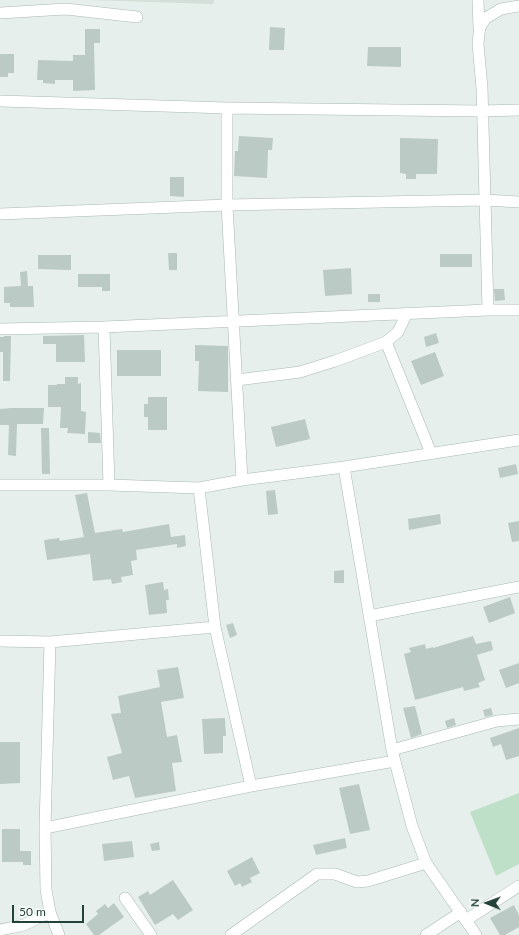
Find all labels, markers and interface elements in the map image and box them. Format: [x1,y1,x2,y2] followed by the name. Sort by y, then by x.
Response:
[467,883,507,923] north arrow
[14,897,86,923] scale bar
[468,898,481,907] text: N
[19,904,46,919] text: 50 m

